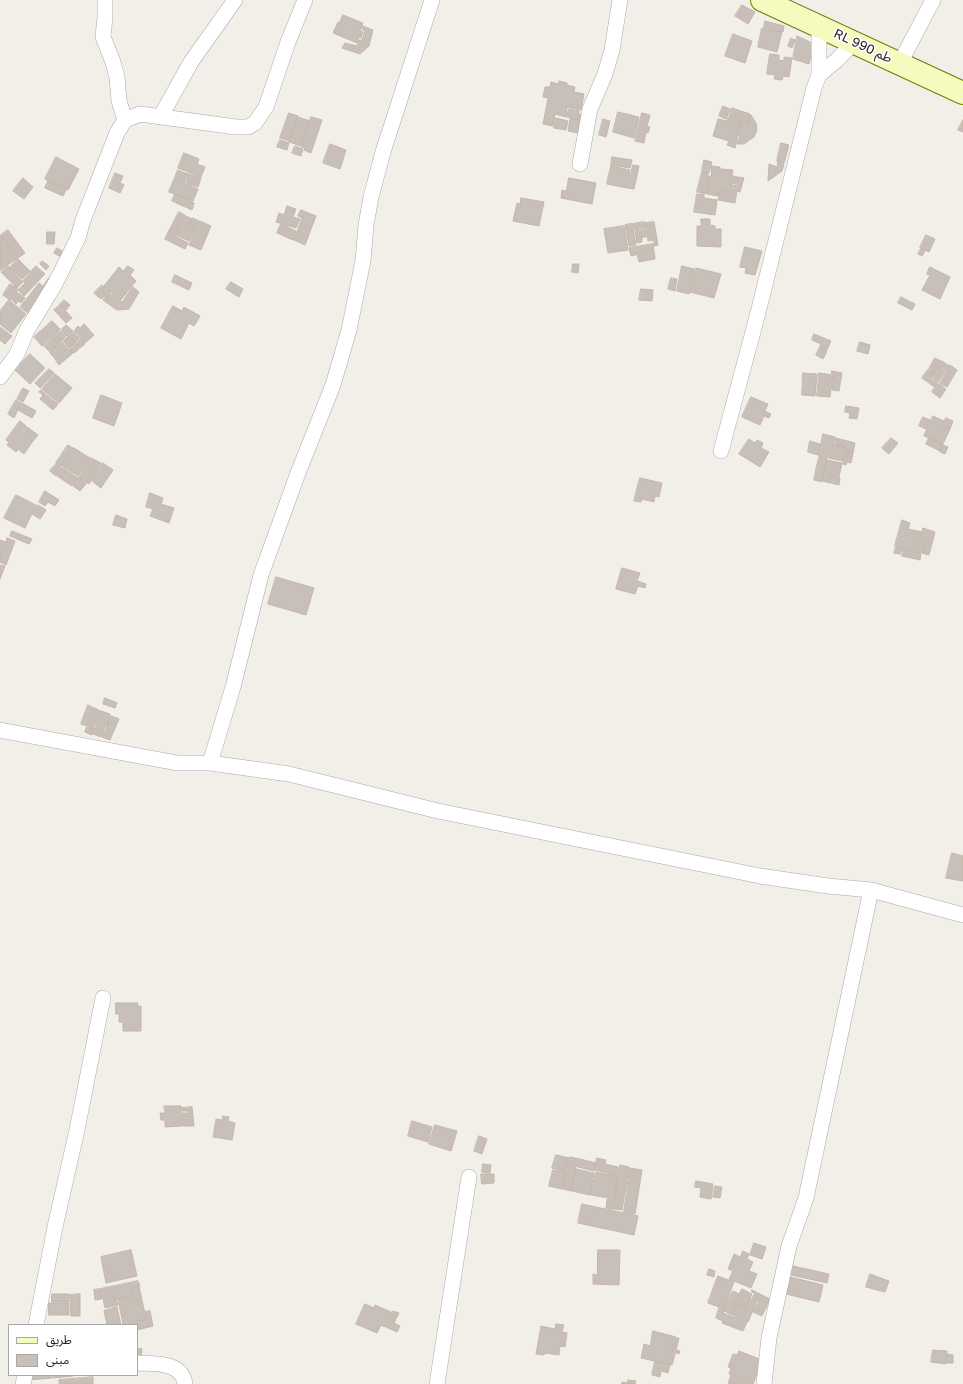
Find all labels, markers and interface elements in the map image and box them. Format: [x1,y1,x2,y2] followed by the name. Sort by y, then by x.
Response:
[831,26,895,66] street label: RL طم 990
[8,1324,138,1376] legend
[46,1332,72,1347] text: طريق
[46,1352,69,1367] text: مبنى

